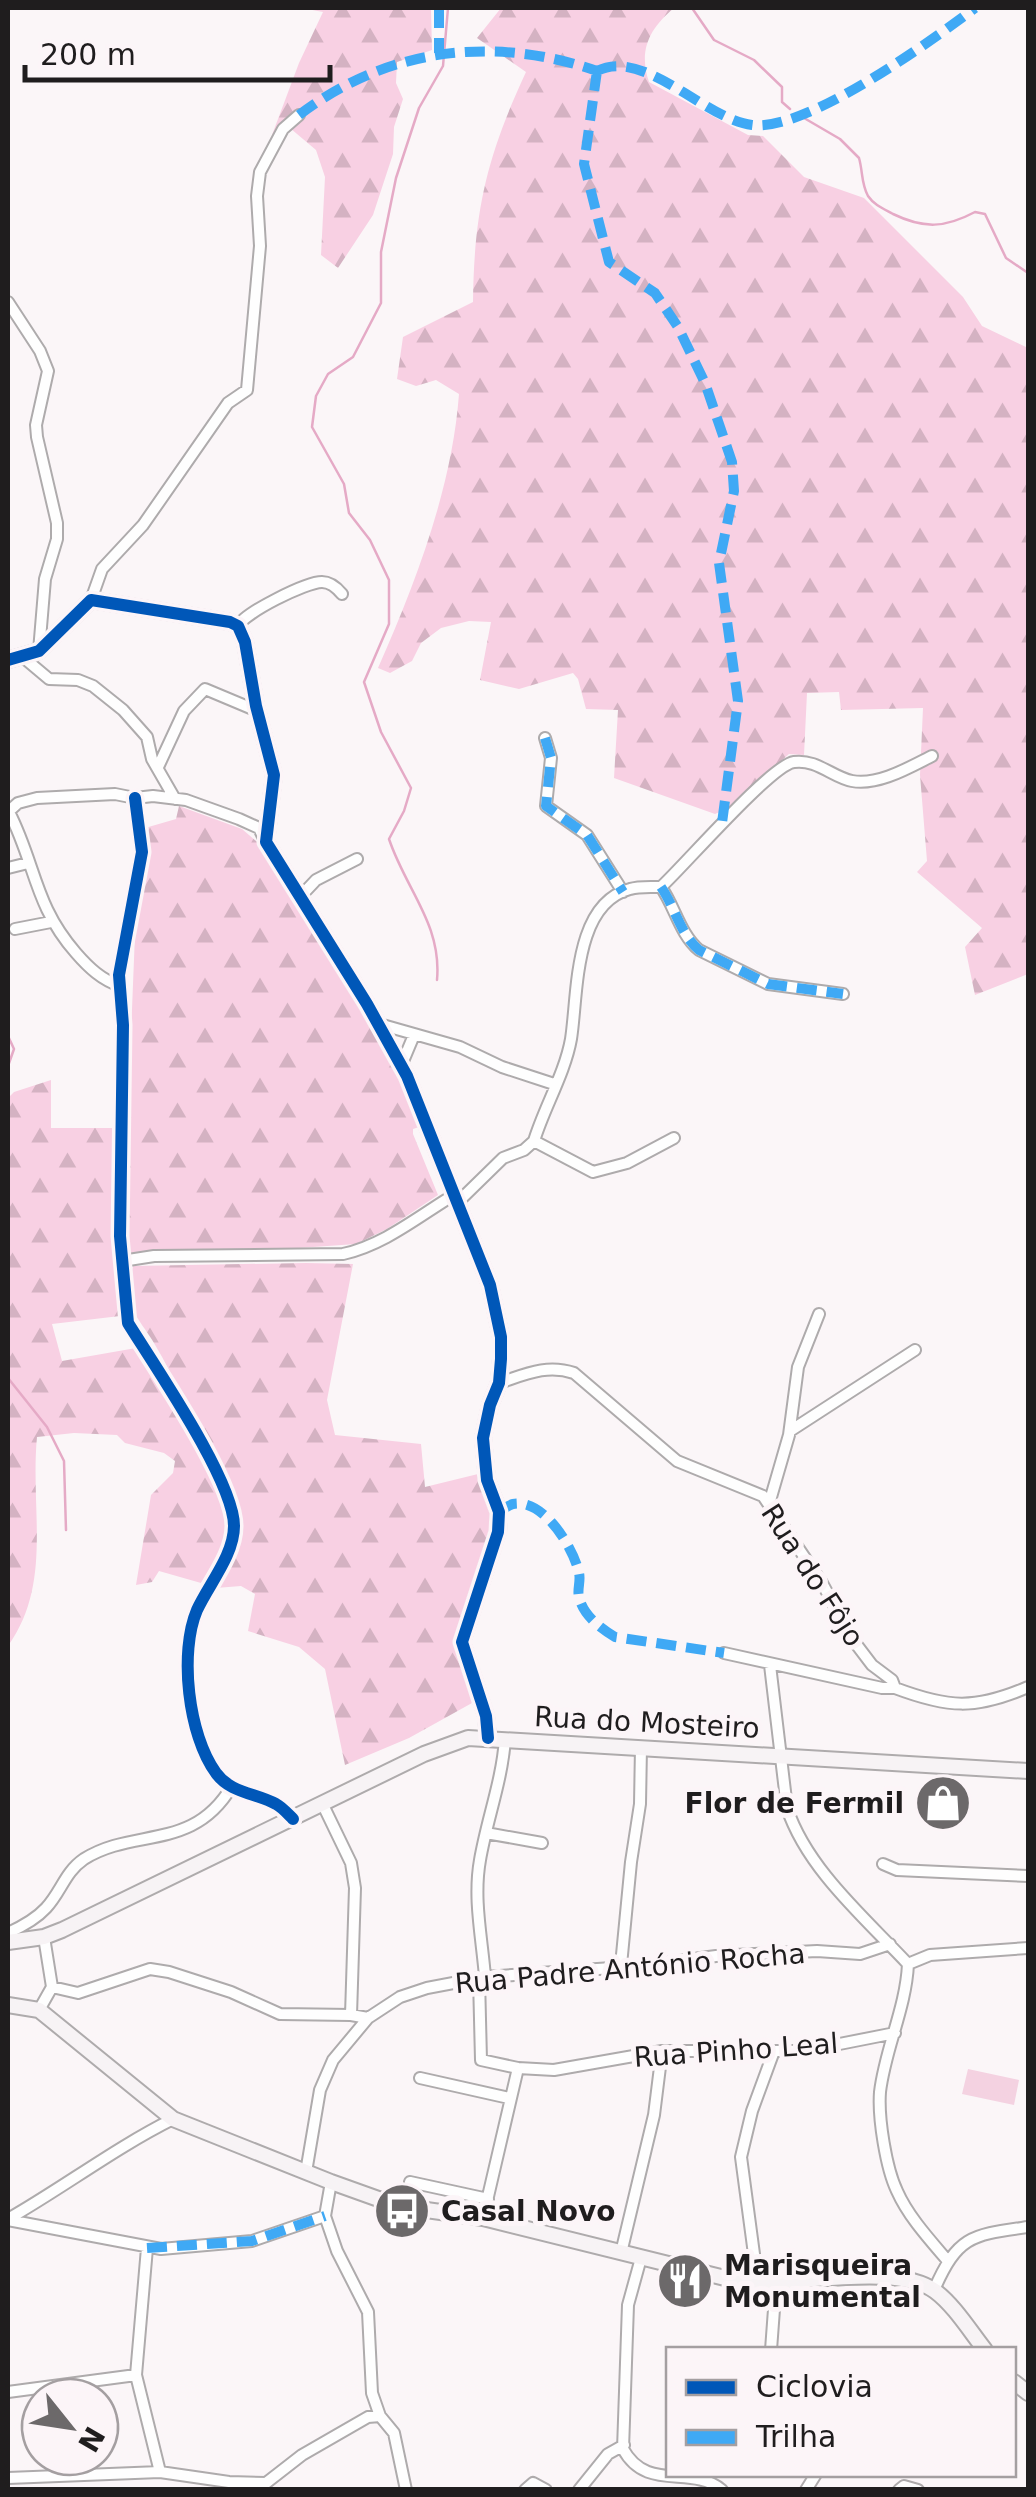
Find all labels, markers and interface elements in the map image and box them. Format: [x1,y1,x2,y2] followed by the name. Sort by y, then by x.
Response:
[25,20,330,82] scale bar
[40,37,136,72] text: 200 m
[754,1498,871,1653] street label: Rua do Fôjo
[533,1700,761,1745] street label: Rua do Mosteiro
[913,1773,973,1833] shop icon: Flor de Fermil
[685,1787,904,1820] place label: Flor de Fermil
[453,1937,807,2000] street label: Rua Padre António Rocha
[633,2027,839,2074] street label: Rua Pinho Leal
[372,2181,432,2241] bus stop icon: Casal Novo
[441,2195,616,2228] place label: Casal Novo
[724,2249,921,2314] place label: Marisqueira Monumental
[655,2251,715,2311] restaurant icon: Marisqueira Monumental
[666,2347,1016,2477] legend
[756,2369,873,2404] text: Ciclovia
[20,2377,120,2477] north arrow
[755,2419,836,2454] text: Trilha
[71,2421,111,2458] text: N

